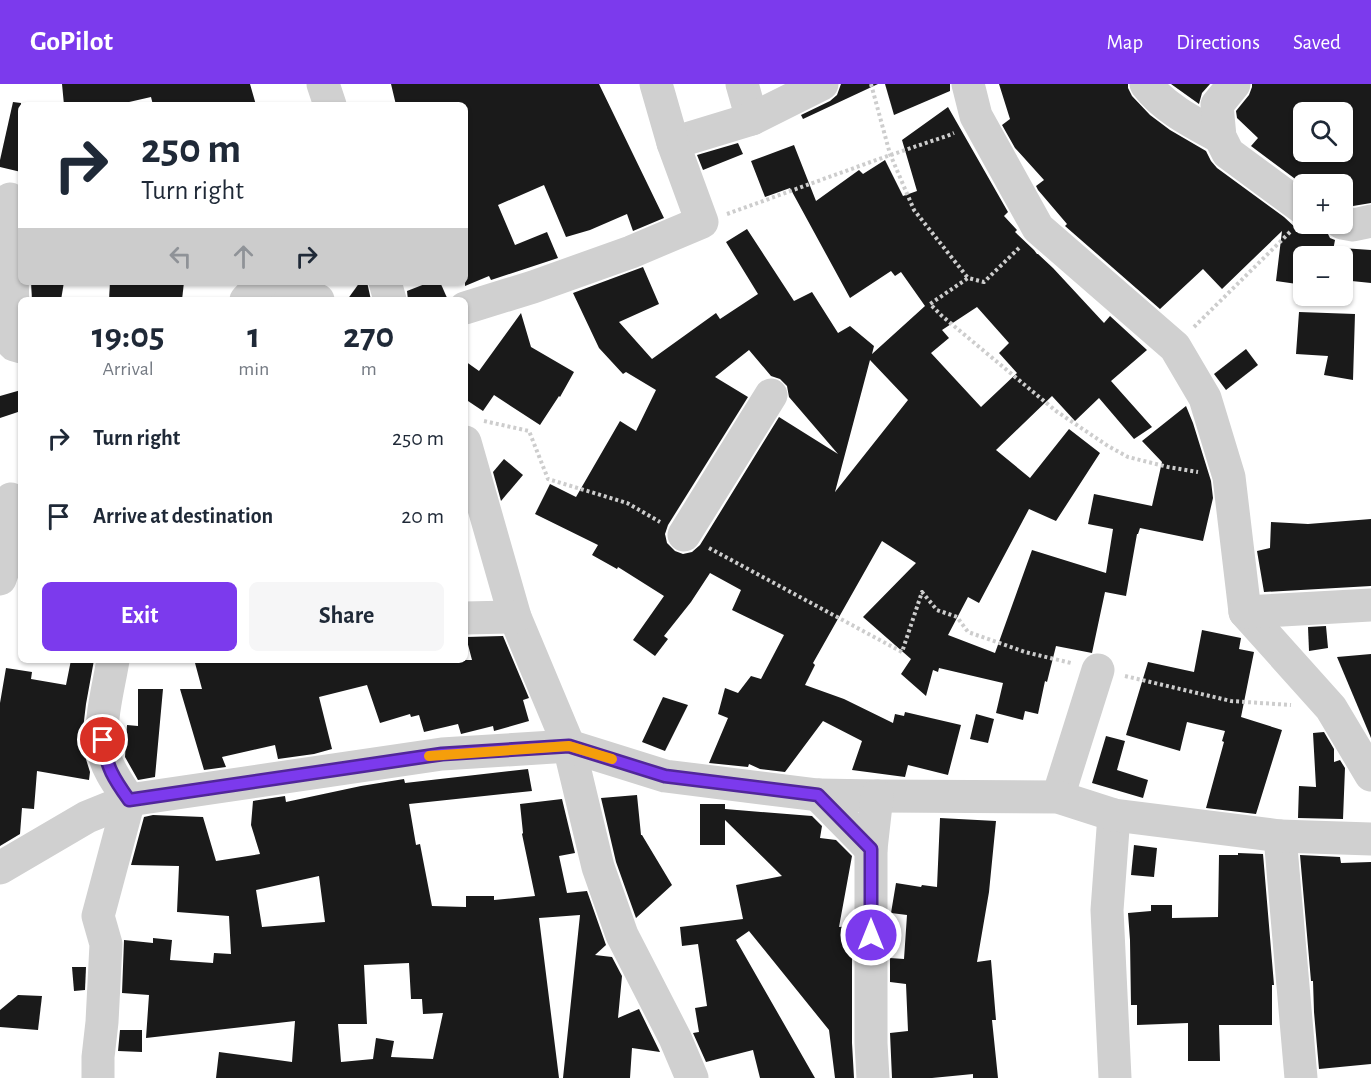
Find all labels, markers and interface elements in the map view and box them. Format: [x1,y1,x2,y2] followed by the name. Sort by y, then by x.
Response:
[30,28,113,56] text: GoPilot
[1107,32,1143,53] text: Map
[1176,32,1260,53] text: Directions
[1293,32,1341,53] text: Saved
[1293,102,1353,306] map controls
[1293,102,1353,162] button: search
[42,126,120,204] icon: right
[141,128,241,170] text: 250 m
[1293,174,1353,234] button: +
[141,177,244,204] text: Turn right
[164,240,197,273] icon: left
[227,240,260,273] icon: ahead
[290,240,323,273] icon: right
[1293,246,1353,306] button: −
[92,318,165,354] text: 19:05
[247,318,260,354] text: 1
[343,318,394,354] text: 270
[102,359,154,379] text: Arrival
[238,359,269,379] text: min
[361,359,377,379] text: m
[42,422,75,455] icon: right
[93,427,180,449] text: Turn right
[392,427,444,449] text: 250 m
[42,500,75,533] icon: arrive
[93,505,273,527] text: Arrive at destination
[401,505,444,527] text: 20 m
[42,582,237,651] button: Exit
[249,582,444,651] button: Share
[77,714,128,765] pin
[86,723,119,756] icon: arrive
[839,903,903,967] position arrow

